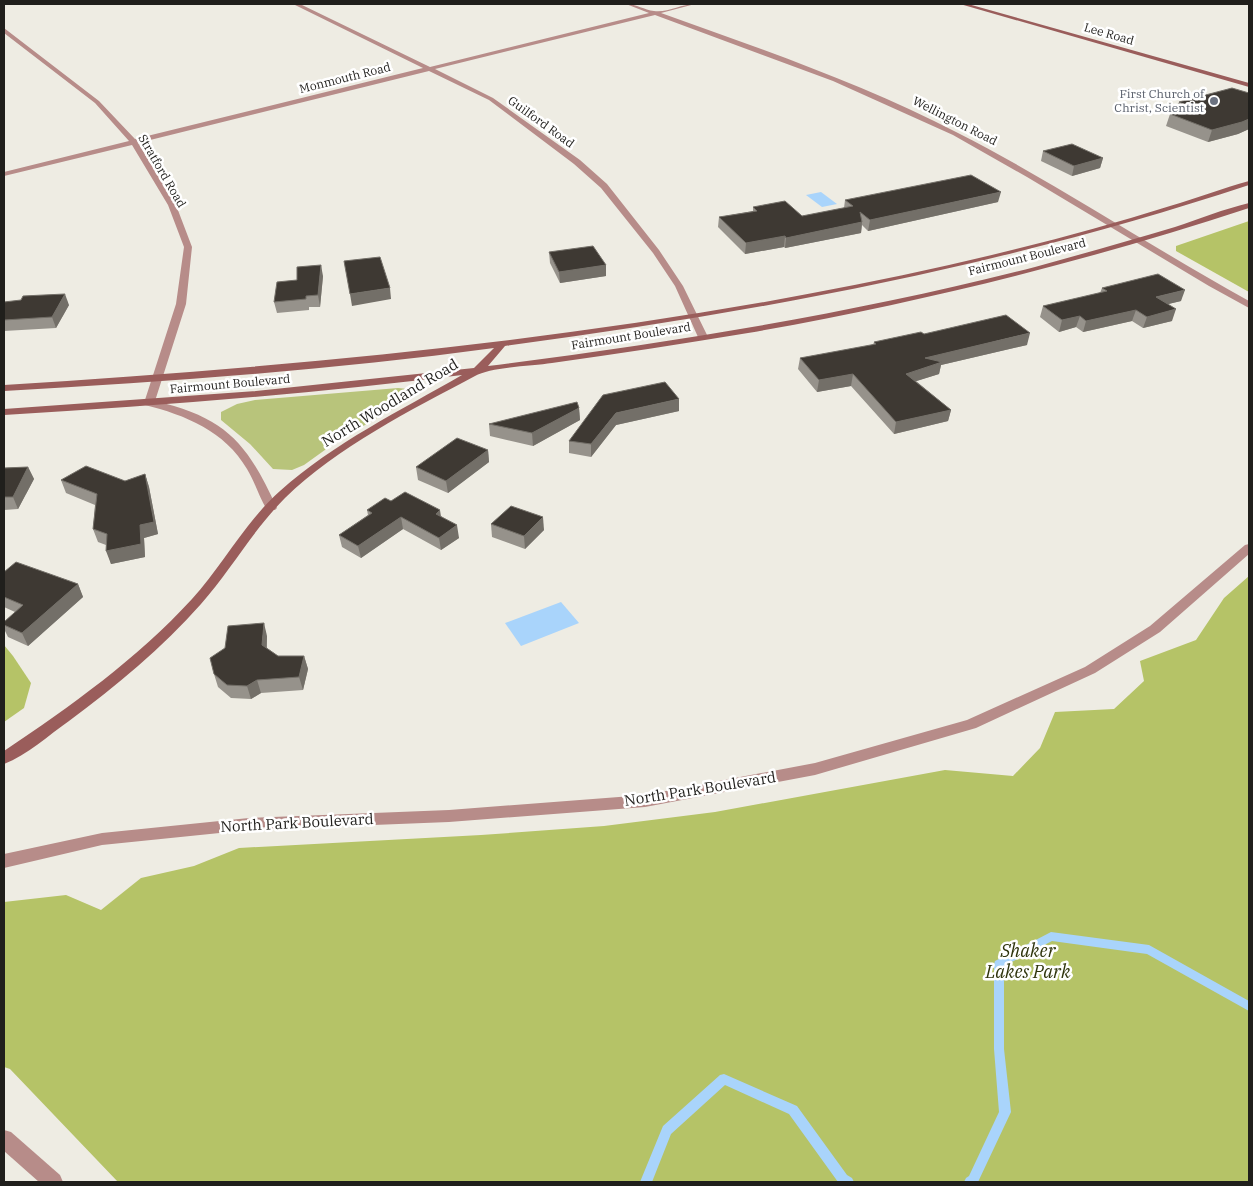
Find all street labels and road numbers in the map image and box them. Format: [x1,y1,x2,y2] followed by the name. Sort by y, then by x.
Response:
[1082,19,1136,48] street label: Lee Road
[298,59,392,96] street label: Monmouth Road
[505,93,577,151] street label: Guilford Road
[910,93,1000,148] street label: Wellington Road
[135,131,189,210] street label: Stratford Road
[967,235,1087,278] street label: Fairmount Boulevard
[570,319,692,352] street label: Fairmount Boulevard
[318,354,461,451] street label: North Woodland Road
[169,371,291,396] street label: Fairmount Boulevard
[623,767,777,810] street label: North Park Boulevard
[220,809,374,836] street label: North Park Boulevard

